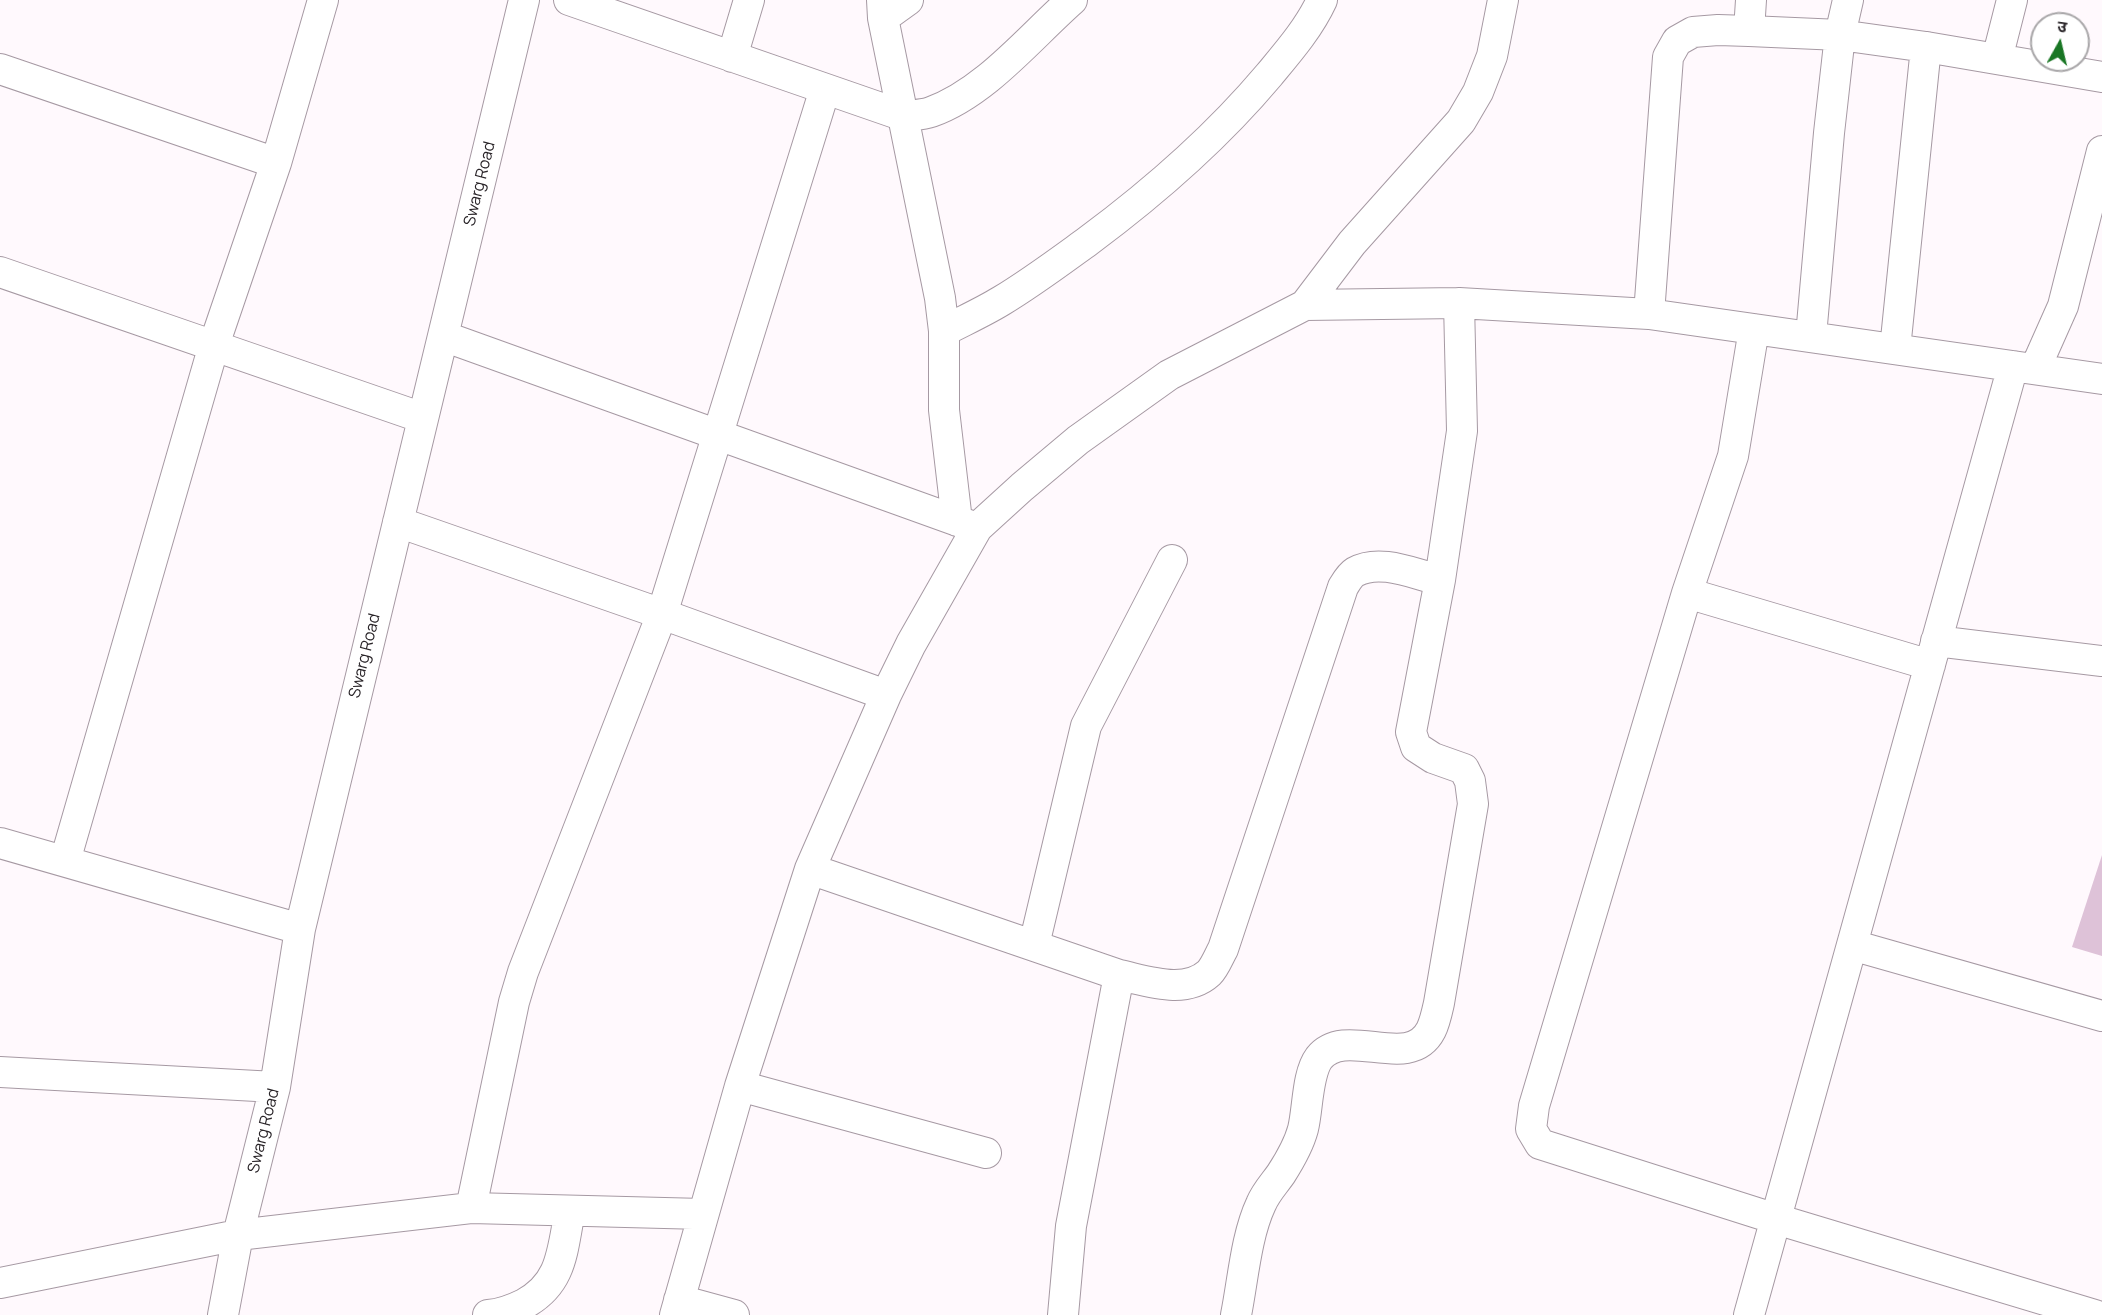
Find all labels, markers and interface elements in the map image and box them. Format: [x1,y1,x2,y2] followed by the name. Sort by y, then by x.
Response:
[2030,12,2090,72] north arrow
[2056,15,2068,38] text: उ
[460,140,500,228] street label: Swarg Road
[345,612,385,700] street label: Swarg Road
[244,1087,284,1175] street label: Swarg Road

